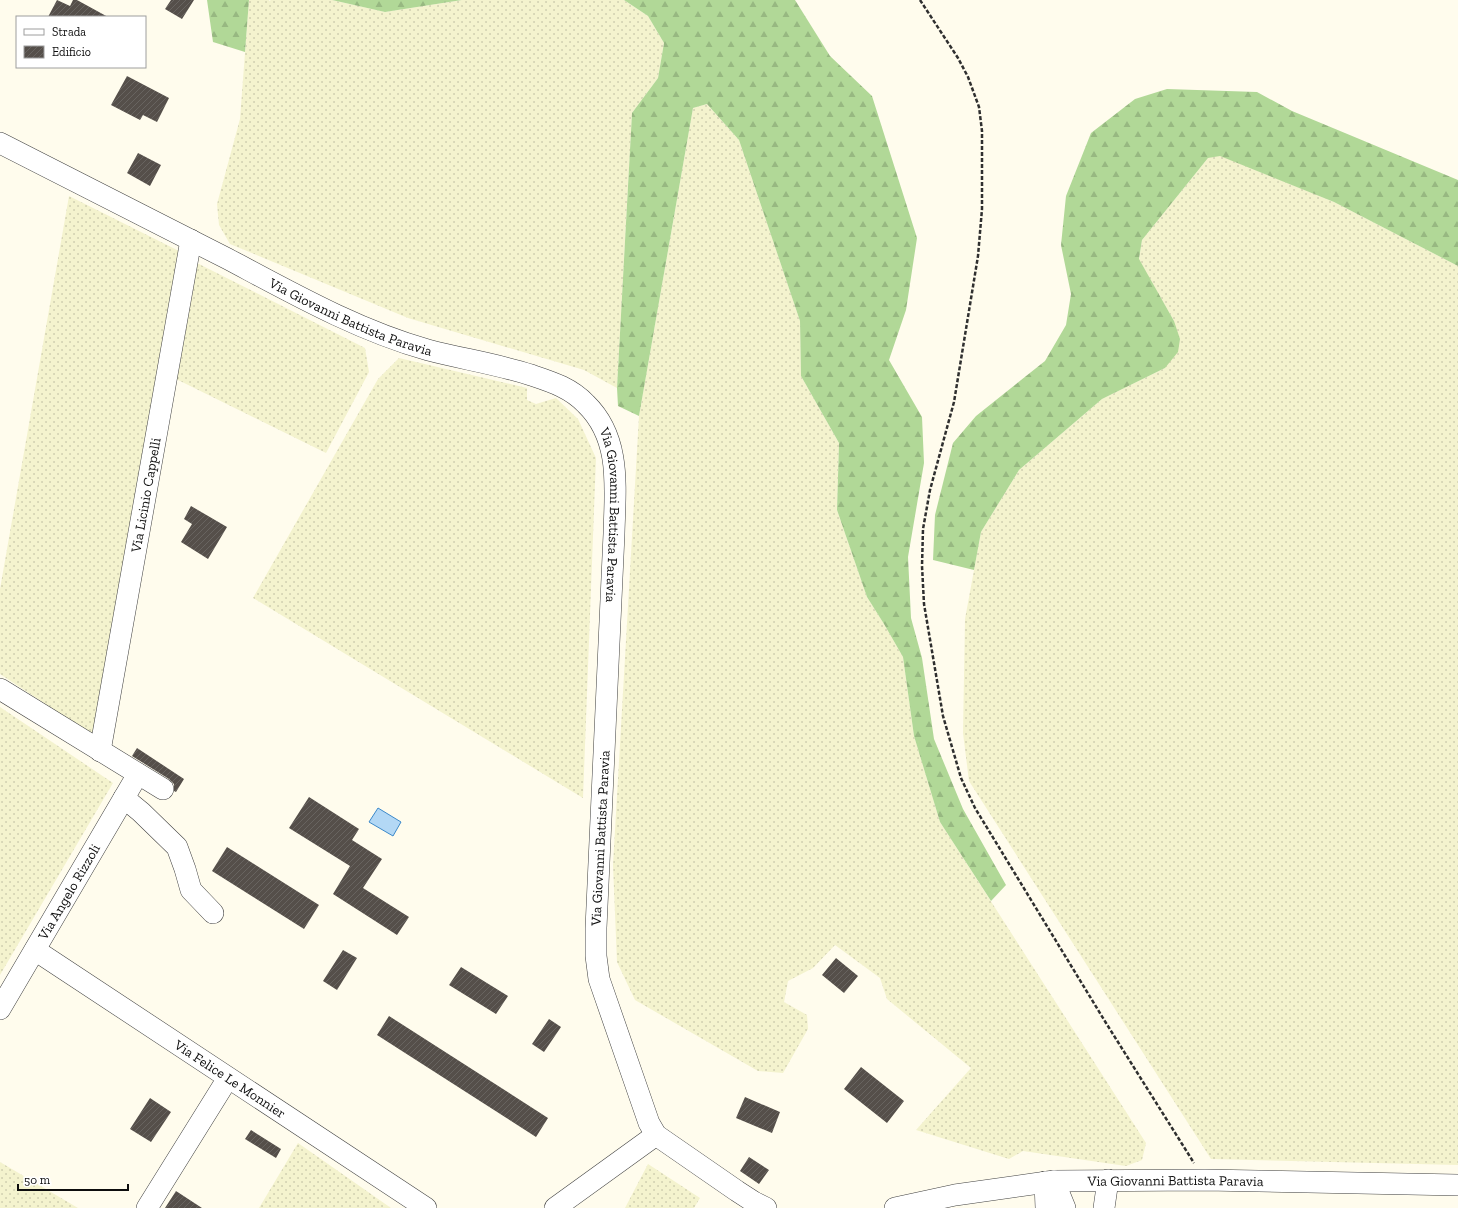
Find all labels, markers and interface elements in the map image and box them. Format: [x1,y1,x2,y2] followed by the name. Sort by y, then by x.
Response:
[16,16,146,68] legend
[52,25,86,39] text: Strada
[52,45,91,59] text: Edificio
[265,274,434,360] street label: Via Giovanni Battista Paravia
[595,424,623,603] street label: Via Giovanni Battista Paravia
[127,436,165,555] street label: Via Licinio Cappelli
[587,750,614,927] street label: Via Giovanni Battista Paravia
[34,841,104,944] street label: Via Angelo Rizzoli
[170,1036,289,1122] street label: Via Felice Le Monnier
[18,1166,128,1192] scale bar
[1087,1172,1264,1190] street label: Via Giovanni Battista Paravia
[24,1173,51,1187] text: 50 m

